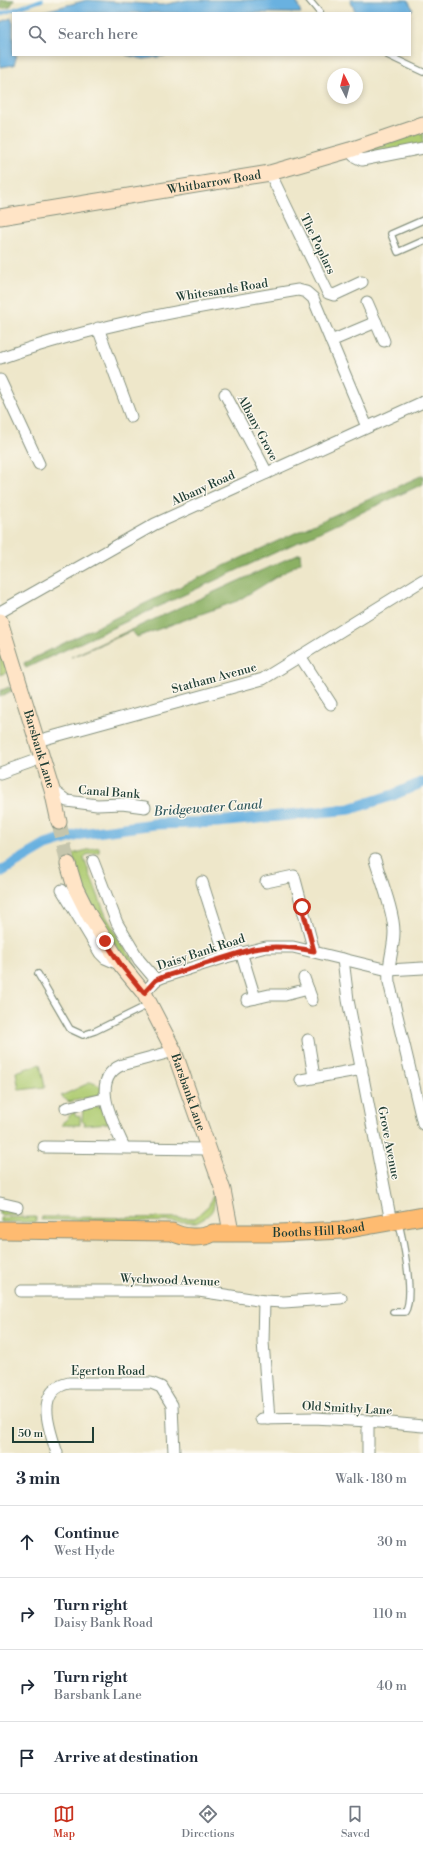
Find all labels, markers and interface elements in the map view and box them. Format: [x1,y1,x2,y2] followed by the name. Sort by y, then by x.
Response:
[12,12,411,56] search box
[26,23,48,45] icon: search
[58,25,138,44] text: Search here
[327,68,363,104] north arrow
[165,168,262,198] street label: Whitbarrow Road
[297,212,339,277] street label: The Poplars
[174,276,269,305] street label: Whitesands Road
[233,392,281,464] street label: Albany Grove
[168,468,237,510] street label: Albany Road
[170,660,258,697] street label: Statham Avenue
[20,707,58,790] street label: Barsbank Lane
[78,783,141,802] street label: Canal Bank
[152,796,264,820] water label: Bridgewater Canal
[293,898,311,916] route start
[155,931,247,974] street label: Daisy Bank Road
[96,932,114,950] route end
[167,1051,209,1133] street label: Barsbank Lane
[374,1105,403,1181] street label: Grove Avenue
[272,1219,366,1241] street label: Booths Hill Road
[119,1271,220,1290] street label: Wychwood Avenue
[71,1364,145,1379] street label: Egerton Road
[301,1399,393,1418] street label: Old Smithy Lane
[12,1425,94,1444] scale bar
[18,1427,43,1441] text: 50 m
[16,1468,60,1490] text: 3 min
[335,1471,407,1487] text: Walk · 180 m
[54,1524,119,1543] text: Continue
[16,1531,38,1553] icon: ahead
[377,1534,407,1550] text: 30 m
[54,1543,115,1559] text: West Hyde
[54,1596,128,1615] text: Turn right
[16,1603,38,1625] icon: right
[373,1606,407,1622] text: 110 m
[54,1615,153,1631] text: Daisy Bank Road
[54,1668,128,1687] text: Turn right
[16,1675,38,1697] icon: right
[377,1678,407,1694] text: 40 m
[54,1687,142,1703] text: Barsbank Lane
[16,1747,38,1769] icon: arrive
[54,1748,198,1767] text: Arrive at destination
[53,1803,75,1841] tab: Map
[182,1803,235,1841] tab: Directions
[341,1803,370,1841] tab: Saved

